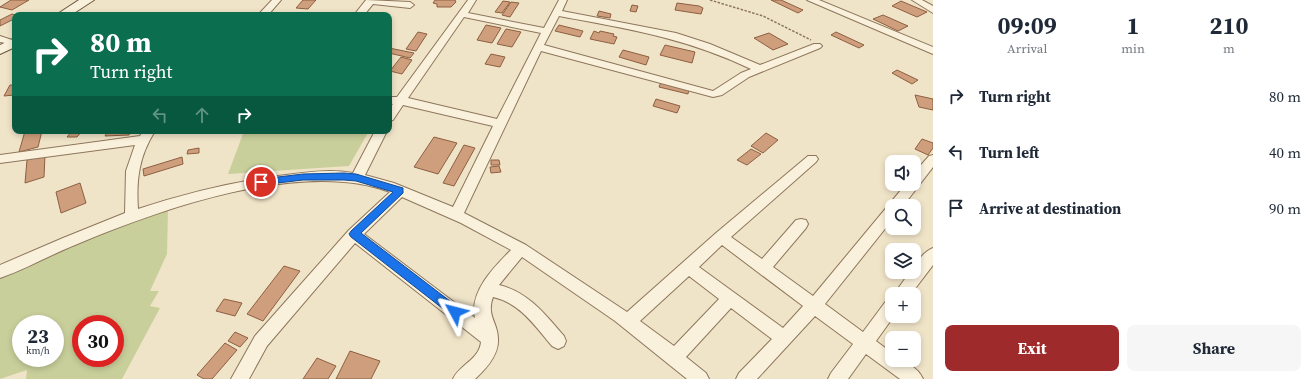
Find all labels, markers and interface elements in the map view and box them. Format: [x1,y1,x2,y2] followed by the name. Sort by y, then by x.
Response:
[998,9,1057,42] text: 09:09
[1127,9,1140,42] text: 1
[1209,9,1248,42] text: 210
[90,23,152,61] text: 80 m
[24,28,76,80] icon: right
[1007,40,1047,57] text: Arrival
[1121,40,1145,57] text: min
[1223,40,1235,57] text: m
[90,59,172,84] text: Turn right
[945,85,967,107] icon: right
[979,86,1051,107] text: Turn right
[1269,86,1301,107] text: 80 m
[149,104,171,126] icon: left
[191,104,213,126] icon: ahead
[233,104,255,126] icon: right
[945,141,967,163] icon: left
[979,142,1039,163] text: Turn left
[1269,142,1301,163] text: 40 m
[885,155,921,367] map controls
[885,155,921,191] button: sound
[244,165,278,199] pin
[250,171,272,193] icon: arrive
[945,197,967,219] icon: arrive
[979,198,1121,219] text: Arrive at destination
[1269,198,1301,219] text: 90 m
[885,199,921,235] button: search
[885,243,921,279] button: layers
[885,287,921,323] button: +
[434,291,476,333] position arrow
[72,315,124,367] speed limit sign: 30
[27,322,49,350] text: 23
[945,325,1119,371] button: Exit
[1127,325,1301,371] button: Share
[885,331,921,367] button: −
[26,344,50,357] text: km/h

